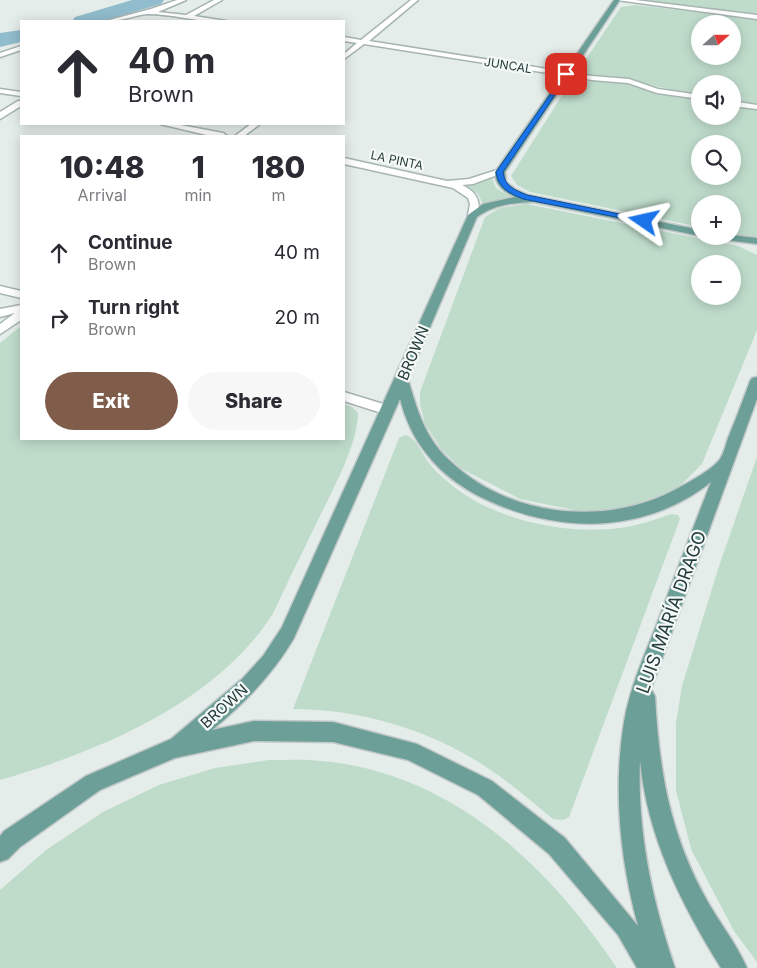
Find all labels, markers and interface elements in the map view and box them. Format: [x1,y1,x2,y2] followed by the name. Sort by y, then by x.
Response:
[691,15,741,65] north arrow
[691,15,741,305] map controls
[128,39,216,81] text: 40 m
[45,40,110,105] icon: ahead
[545,53,587,95] pin
[483,54,533,76] street label: JUNCAL
[552,60,580,88] icon: arrive
[691,75,741,125] button: sound
[128,81,194,107] text: Brown
[691,135,741,185] button: search
[369,147,425,173] street label: LA PINTA
[60,149,145,185] text: 10:48
[191,149,205,185] text: 1
[251,149,305,185] text: 180
[78,185,127,205] text: Arrival
[184,185,212,205] text: min
[271,185,285,205] text: m
[617,194,669,246] position arrow
[691,195,741,245] button: +
[88,231,173,254] text: Continue
[45,239,73,267] icon: ahead
[274,241,320,264] text: 40 m
[88,254,136,274] text: Brown
[691,255,741,305] button: −
[88,296,179,319] text: Turn right
[45,304,73,332] icon: right
[274,306,320,329] text: 20 m
[88,319,136,339] text: Brown
[393,323,433,383] street label: BROWN
[45,372,178,430] button: Exit
[188,372,320,430] button: Share
[631,528,710,696] street label: LUIS MARÍA DRAGO
[196,680,252,732] street label: BROWN

